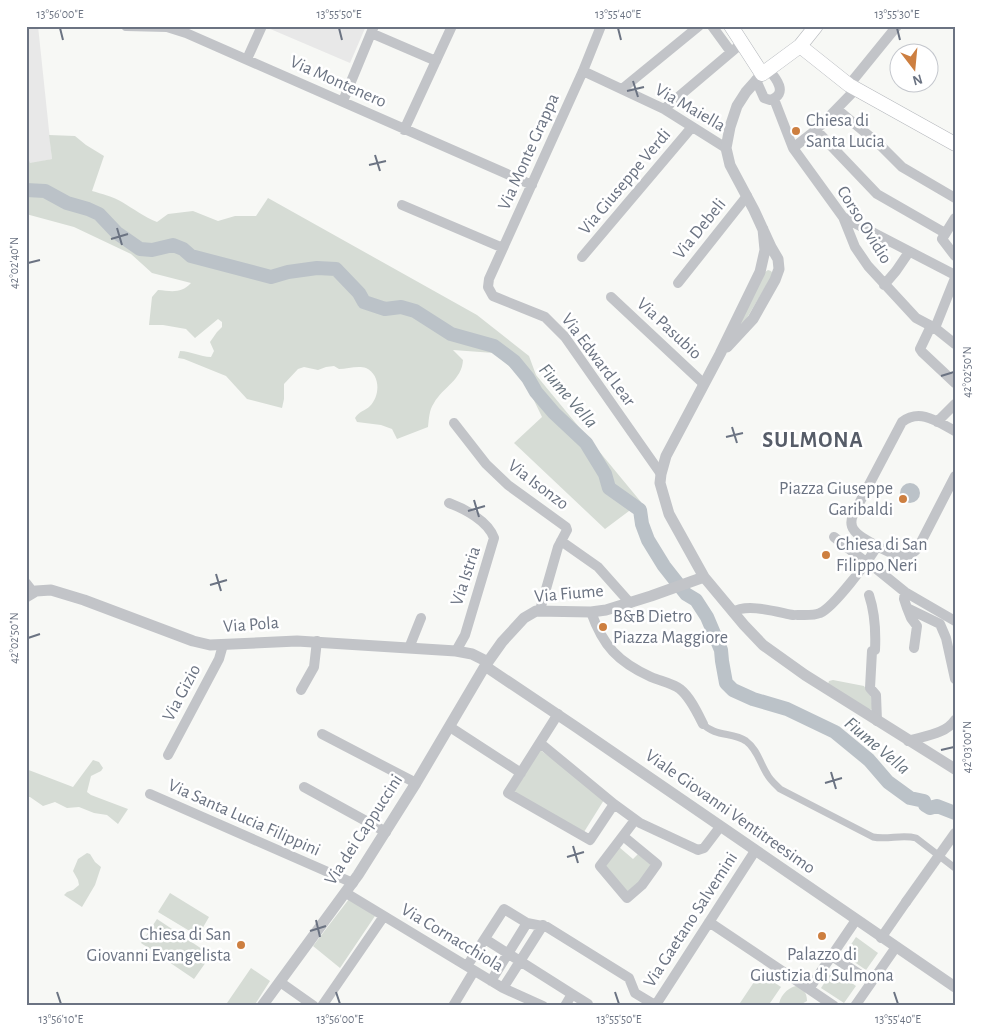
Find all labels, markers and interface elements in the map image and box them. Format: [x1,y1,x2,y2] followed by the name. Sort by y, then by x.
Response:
[36,8,84,20] text: 13°56'00"E
[316,8,362,20] text: 13°55'50"E
[595,8,641,20] text: 13°55'40"E
[874,8,920,20] text: 13°55'30"E
[888,42,938,92] north arrow
[287,53,389,111] street label: Via Montenero
[911,71,924,88] text: N
[652,81,728,135] street label: Via Maiella
[495,91,563,213] street label: Via Monte Grappa
[806,112,885,151] place label: Chiesa di Santa Lucia
[790,125,802,137] marker: Chiesa di Santa Lucia
[576,126,674,238] street label: Via Giuseppe Verdi
[833,183,895,267] street label: Corso Ovidio
[670,195,730,263] street label: Via Debeli
[8,237,20,289] text: 42°02'40"N
[633,295,705,363] street label: Via Pasubio
[557,310,639,410] street label: Via Edward Lear
[961,346,973,398] text: 42°02'50"N
[535,360,601,432] water label: Fiume Vella
[762,429,864,451] district label: SULMONA
[504,456,572,514] street label: Via Isonzo
[779,480,893,519] place label: Piazza Giuseppe Garibaldi
[897,493,909,505] marker: Piazza Giuseppe Garibaldi
[836,536,928,575] place label: Chiesa di San Filippo Neri
[448,544,484,608] street label: Via Istria
[820,549,832,561] marker: Chiesa di San Filippo Neri
[534,582,604,606] street label: Via Fiume
[613,608,728,647] place label: B&B Dietro Piazza Maggiore
[8,612,20,664] text: 42°02'50"N
[222,614,280,636] street label: Via Pola
[597,621,609,633] marker: B&B Dietro Piazza Maggiore
[160,661,204,724] street label: Via Gizio
[841,713,913,779] water label: Fiume Vella
[961,721,973,773] text: 42°03'00"N
[642,746,818,878] street label: Viale Giovanni Ventitreesimo
[322,772,406,888] street label: Via dei Cappuccini
[165,776,323,860] street label: Via Santa Lucia Filippini
[641,849,741,991] street label: Via Gaetano Salvemini
[398,900,506,976] street label: Via Cornacchiola
[87,926,231,965] place label: Chiesa di San Giovanni Evangelista
[816,930,828,942] marker: Palazzo di Giustizia di Sulmona
[235,939,247,951] marker: Chiesa di San Giovanni Evangelista
[750,946,894,985] place label: Palazzo di Giustizia di Sulmona
[39,1013,84,1025] text: 13°56'10"E
[316,1013,364,1025] text: 13°56'00"E
[596,1013,642,1025] text: 13°55'50"E
[875,1013,921,1025] text: 13°55'40"E

